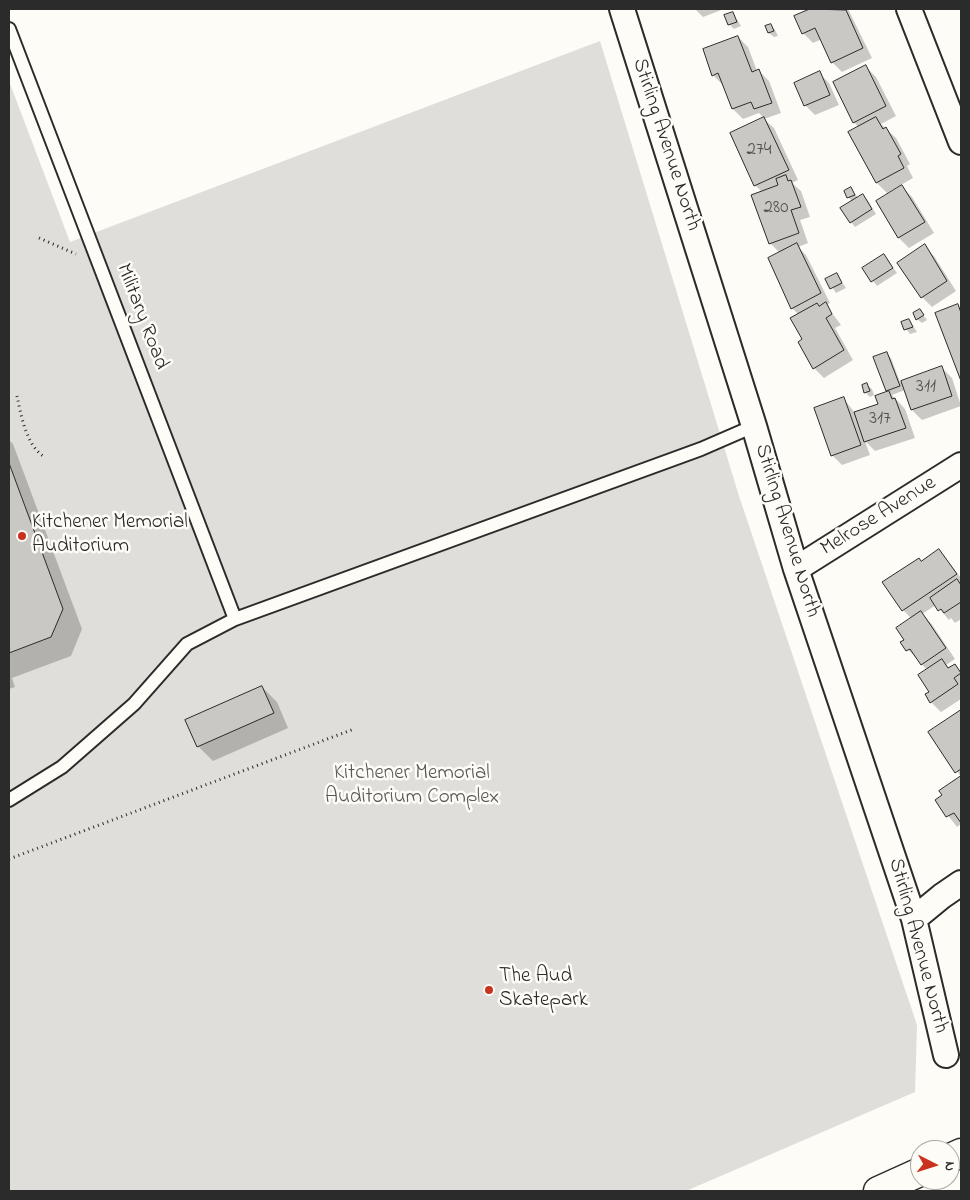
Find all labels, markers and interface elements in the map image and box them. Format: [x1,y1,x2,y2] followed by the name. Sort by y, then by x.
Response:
[625,56,705,234] street label: Stirling Avenue North
[746,140,772,162] house number: 274
[764,198,788,220] house number: 280
[109,261,173,373] street label: Military Road
[916,377,936,399] house number: 311
[869,409,891,431] house number: 317
[748,441,824,621] street label: Stirling Avenue North
[817,472,941,562] street label: Melrose Avenue
[32,511,188,561] place label: Kitchener Memorial Auditorium
[16,530,28,542] marker: Kitchener Memorial Auditorium
[325,762,499,812] park label: Kitchener Memorial Auditorium Complex
[882,856,952,1036] street label: Stirling Avenue North
[499,965,588,1015] place label: The Aud Skatepark
[483,984,495,996] marker: The Aud Skatepark
[910,1140,960,1190] north arrow
[939,1161,960,1172] text: N

